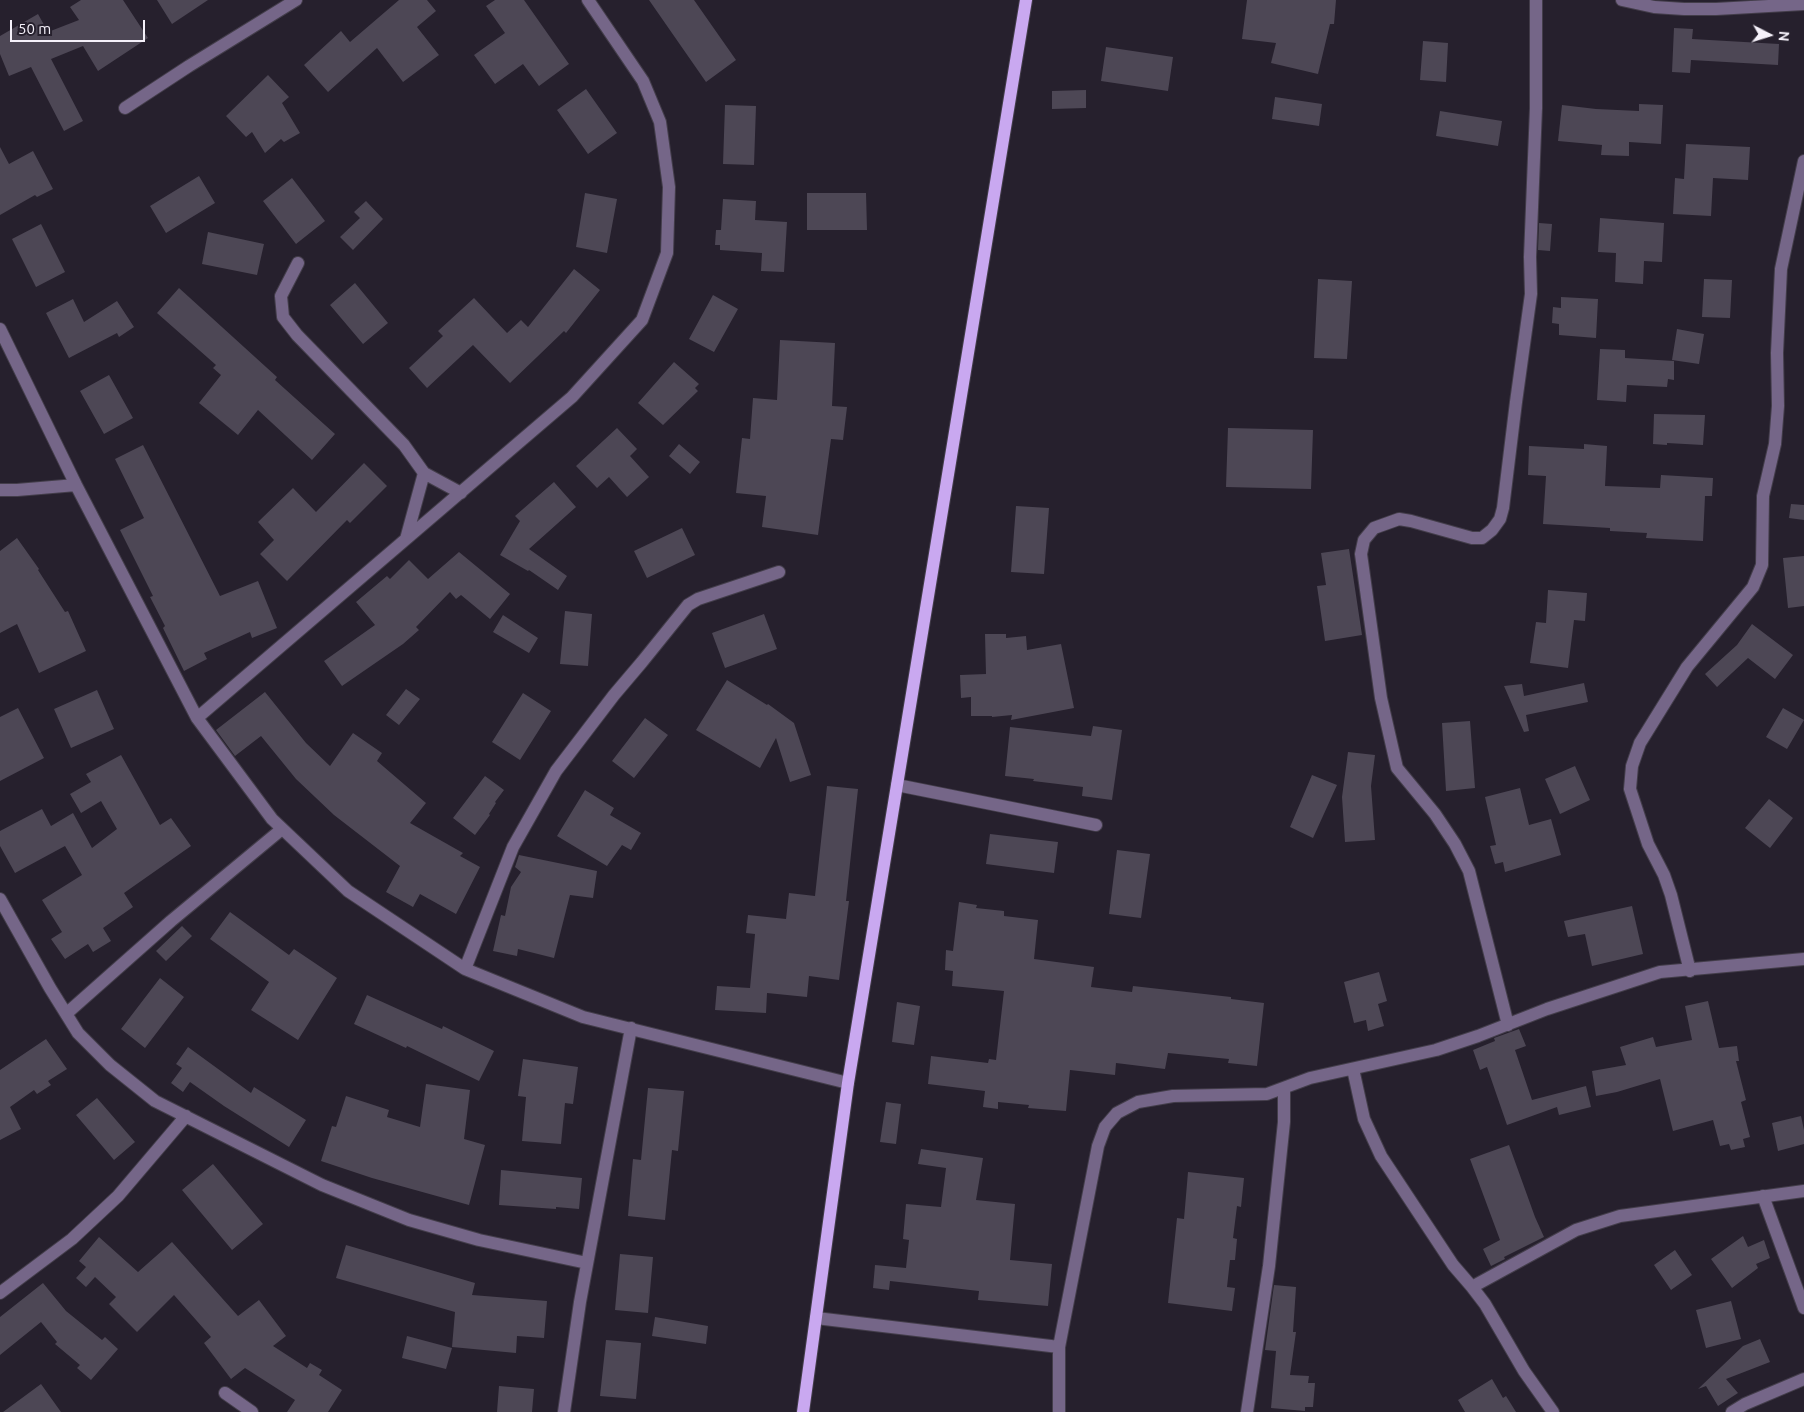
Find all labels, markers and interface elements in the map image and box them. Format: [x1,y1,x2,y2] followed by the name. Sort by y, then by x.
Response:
[12,10,148,42] scale bar
[1744,10,1794,60] north arrow
[18,20,51,37] text: 50 m
[1776,30,1792,42] text: N

